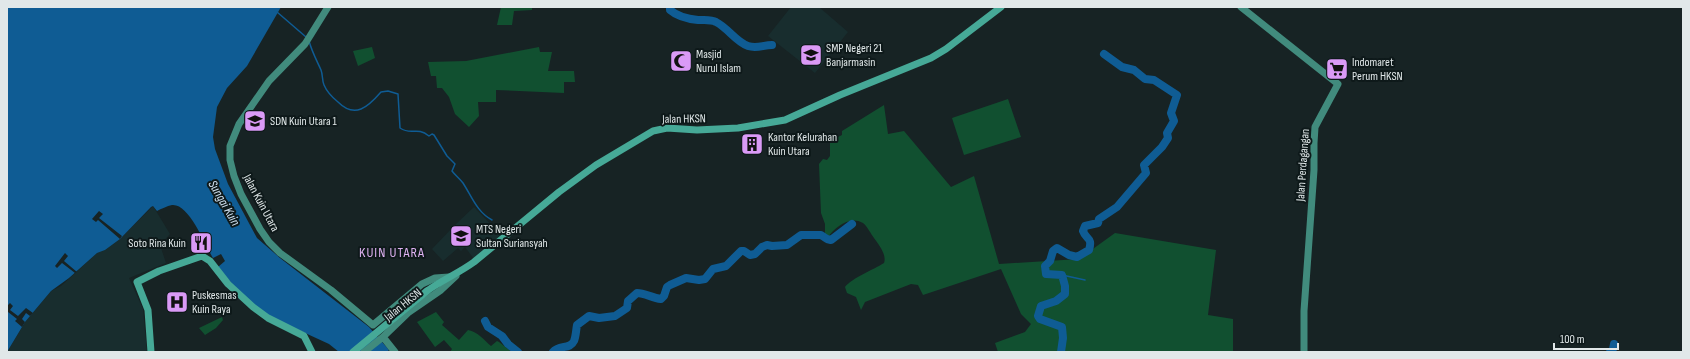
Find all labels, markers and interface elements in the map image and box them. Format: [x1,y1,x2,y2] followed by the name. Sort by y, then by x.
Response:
[826,41,883,70] place label: SMP Negeri 21 Banjarmasin
[798,42,824,68] school or university icon: SMP Negeri 21 Banjarmasin
[696,47,741,76] place label: Masjid Nurul Islam
[668,48,694,74] mosque icon: Masjid Nurul Islam
[1352,55,1403,84] place label: Indomaret Perum HKSN
[1324,56,1350,82] supermarket icon: Indomaret Perum HKSN
[242,108,268,134] school or university icon: SDN Kuin Utara 1
[661,111,706,127] street label: Jalan HKSN
[270,114,338,129] place label: SDN Kuin Utara 1
[1293,128,1313,203] street label: Jalan Perdagangan
[768,130,837,159] place label: Kantor Kelurahan Kuin Utara
[739,131,765,157] building icon: Kantor Kelurahan Kuin Utara
[239,171,282,234] street label: Jalan Kuin Utara
[205,177,244,229] water label: Sungai Kuin
[476,222,548,251] place label: MTS Negeri Sultan Suriansyah
[448,223,474,249] school or university icon: MTS Negeri Sultan Suriansyah
[188,230,214,256] restaurant icon: Soto Rina Kuin
[128,236,186,251] place label: Soto Rina Kuin
[359,244,425,261] district label: KUIN UTARA
[381,285,425,325] street label: Jalan HKSN
[192,288,237,317] place label: Puskesmas Kuin Raya
[164,289,190,315] hospital icon: Puskesmas Kuin Raya
[1554,325,1618,351] scale bar
[1560,332,1585,347] text: 100 m

